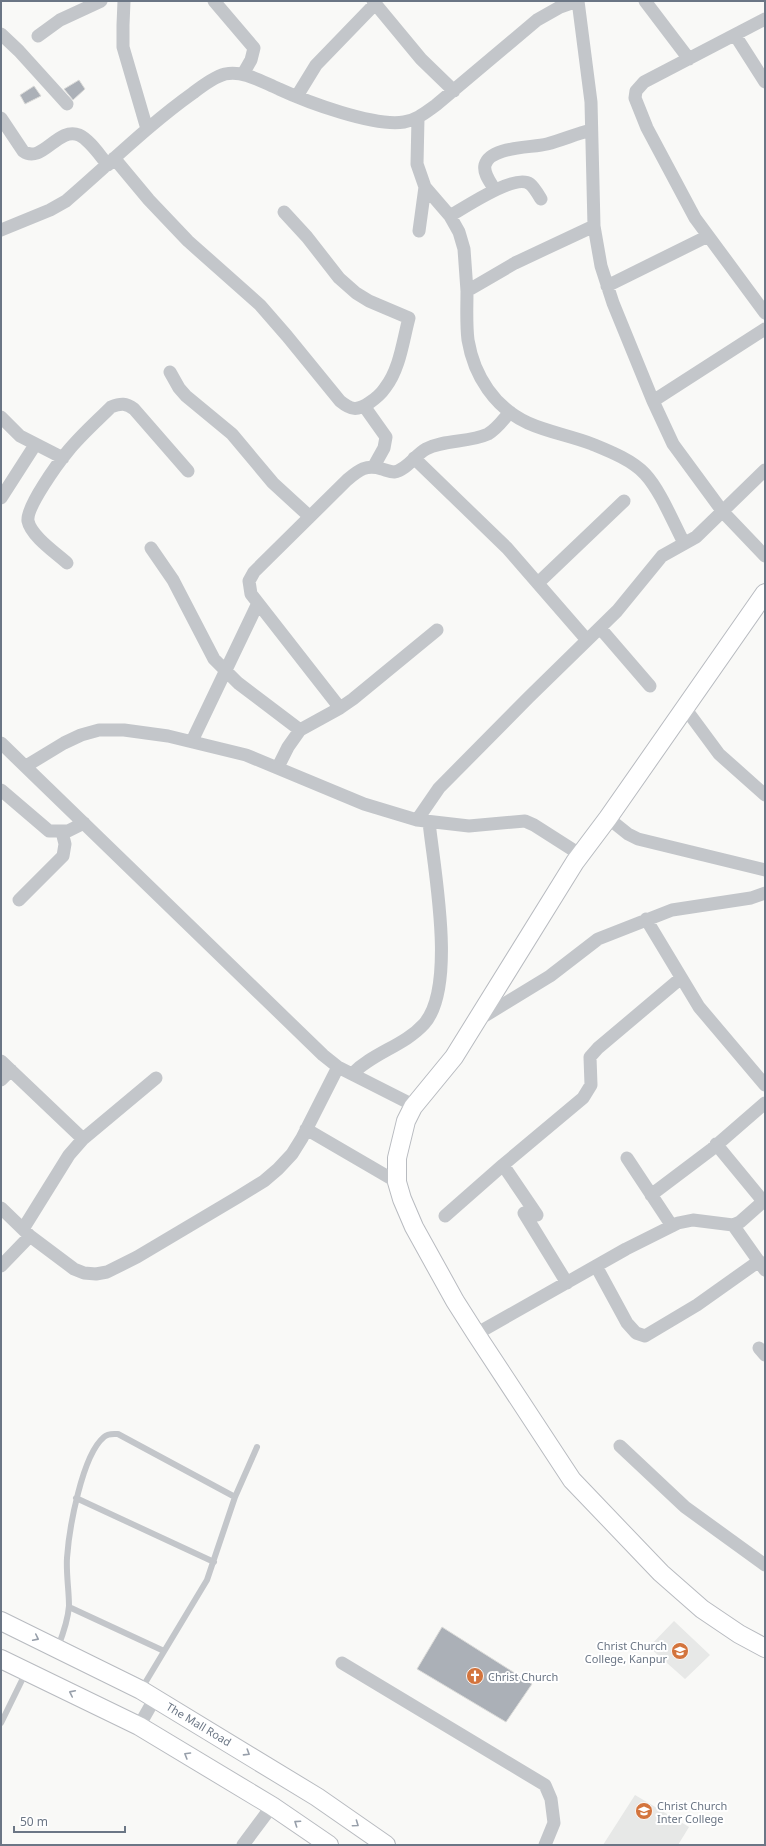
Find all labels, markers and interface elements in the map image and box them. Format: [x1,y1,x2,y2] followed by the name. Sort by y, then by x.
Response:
[32,1633,39,1641] one-way arrow
[585,1638,667,1666] place label: Christ Church College, Kanpur
[670,1641,690,1661] school or university icon: Christ Church College, Kanpur
[465,1666,485,1686] church icon: Christ Church
[488,1669,558,1684] place label: Christ Church
[69,1690,77,1698] one-way arrow
[164,1699,234,1749] street label: The Mall Road
[243,1748,250,1756] one-way arrow
[184,1752,191,1759] one-way arrow
[657,1798,727,1826] place label: Christ Church Inter College
[634,1801,654,1821] school or university icon: Christ Church Inter College
[14,1808,125,1834] scale bar
[20,1813,48,1830] text: 50 m
[351,1819,358,1826] one-way arrow
[294,1820,301,1828] one-way arrow

